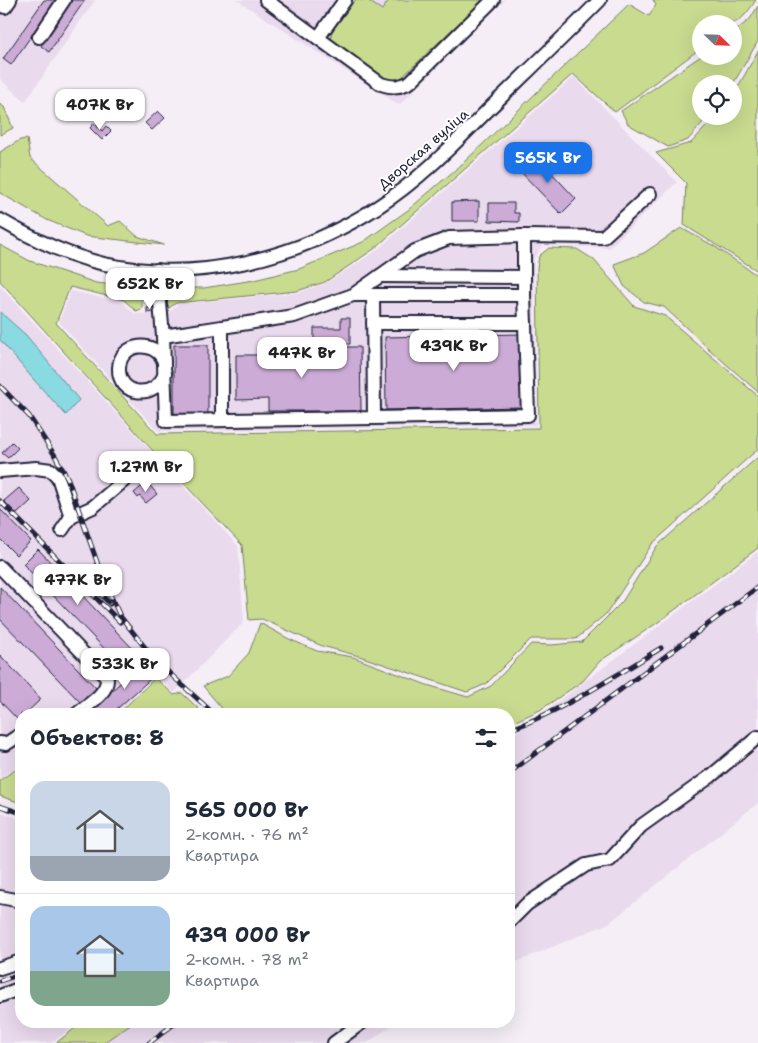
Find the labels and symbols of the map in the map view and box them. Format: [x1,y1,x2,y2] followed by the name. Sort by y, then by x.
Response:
[692,15,742,65] north arrow
[54,88,146,131] pin: 407K Br
[374,105,472,193] street label: Дворская вуліца
[502,142,594,184] pin: 565K Br
[104,268,196,310] pin: 652K Br
[408,330,500,372] pin: 439K Br
[256,336,348,379] pin: 447K Br
[94,450,198,493] pin: 1.27M Br
[32,564,124,606] pin: 477K Br
[79,648,171,690] pin: 533K Br

